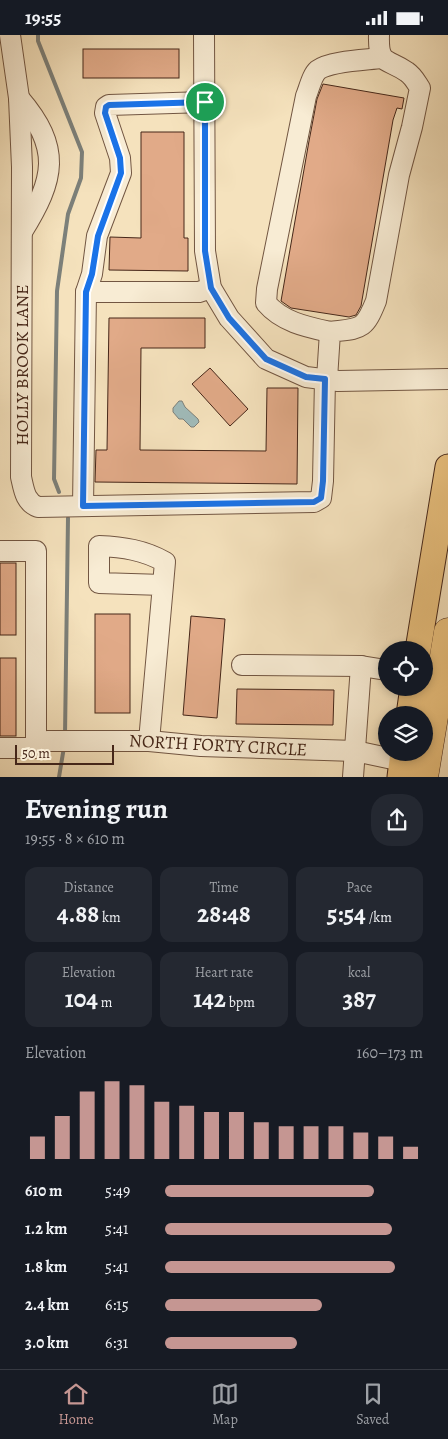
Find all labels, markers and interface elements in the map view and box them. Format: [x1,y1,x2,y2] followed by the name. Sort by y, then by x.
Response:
[25,5,61,31] text: 19:55
[184,81,226,123] pin
[191,88,219,116] icon: arrive
[10,284,34,446] street label: HOLLY BROOK LANE
[378,641,433,761] map controls
[378,641,433,696] button: locate
[378,706,433,761] button: layers
[128,728,308,762] street label: NORTH FORTY CIRCLE
[15,741,114,765] scale bar
[22,744,50,763] text: 50 m
[25,790,168,828] text: Evening run
[371,794,423,846] button: share
[25,828,125,850] text: 19:55 · 8 × 610 m
[64,878,114,897] text: Distance
[209,878,239,897] text: Time
[346,878,372,897] text: Pace
[57,897,99,931] text: 4.88
[197,897,251,931] text: 28:48
[327,897,366,931] text: 5:54
[99,908,121,927] text: km
[366,908,392,927] text: /km
[62,963,116,982] text: Elevation
[195,963,253,982] text: Heart rate
[348,963,371,982] text: kcal
[65,982,98,1016] text: 104
[193,982,226,1016] text: 142
[343,982,376,1016] text: 387
[98,993,113,1012] text: m
[226,993,255,1012] text: bpm
[25,1042,86,1064] text: Elevation
[357,1042,423,1064] text: 160–173 m
[25,1180,62,1202] text: 610 m
[105,1180,130,1202] text: 5:49
[25,1218,67,1240] text: 1.2 km
[105,1218,128,1240] text: 5:41
[25,1256,67,1278] text: 1.8 km
[105,1256,128,1278] text: 5:41
[25,1294,69,1316] text: 2.4 km
[105,1294,129,1316] text: 6:15
[25,1332,69,1354] text: 3.0 km
[105,1332,128,1354] text: 6:31
[59,1380,94,1429] tab: Home
[211,1380,239,1429] tab: Map
[356,1380,389,1429] tab: Saved

